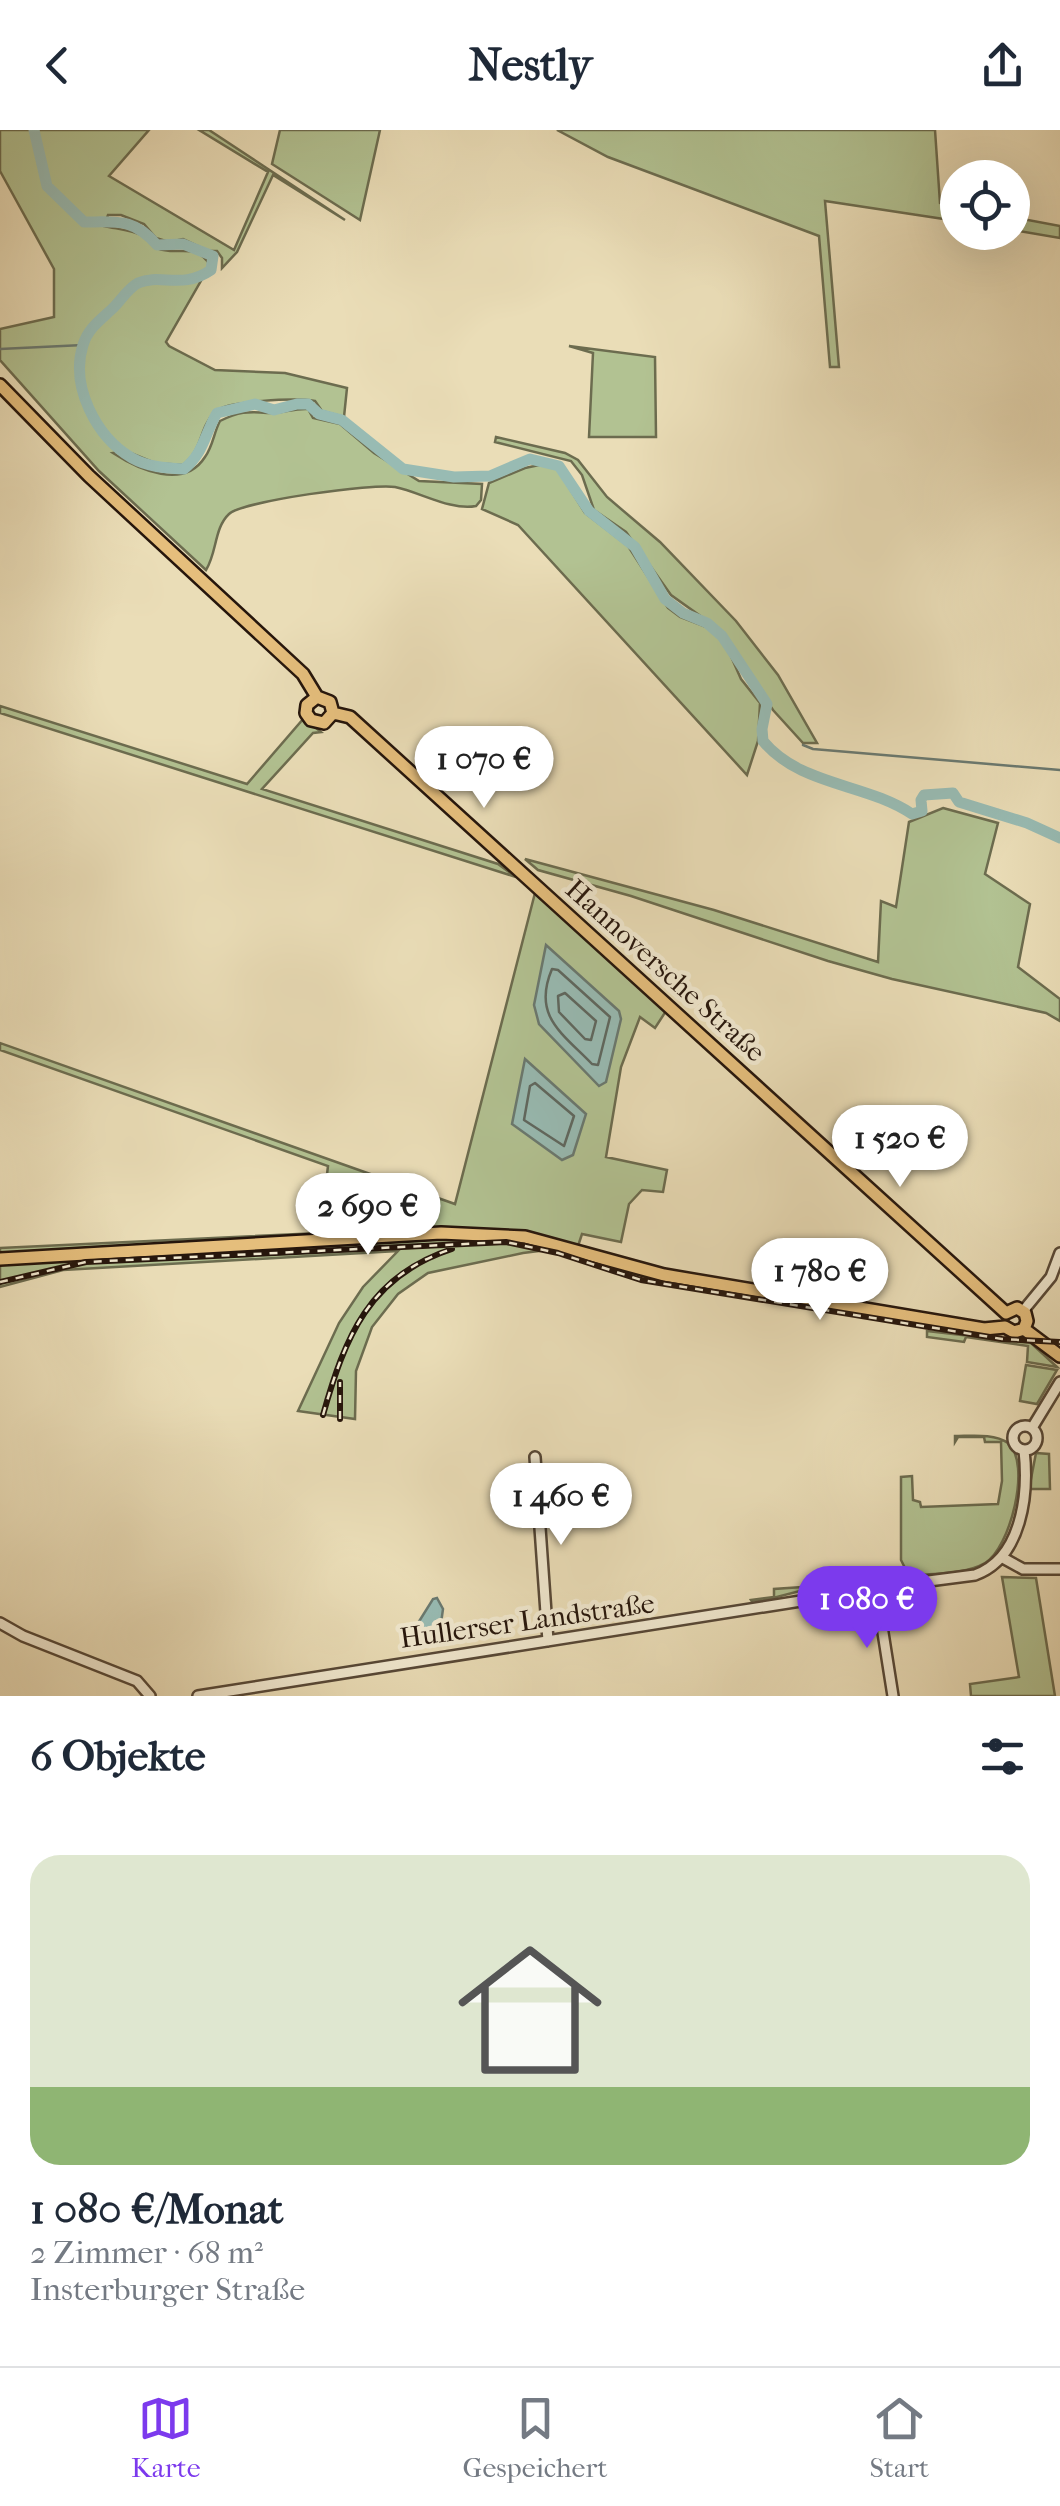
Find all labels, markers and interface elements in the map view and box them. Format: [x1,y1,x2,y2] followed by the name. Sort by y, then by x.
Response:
[30,38,85,93] icon: back
[975,38,1030,93] icon: share
[468,39,592,92] text: Nestly
[940,160,1030,250] map controls
[940,160,1030,250] button: locate
[392,726,576,811] pin: 1 070 €
[437,740,531,777] text: 1 070 €
[559,872,772,1069] street label: Hannoversche Straße
[808,1105,992,1190] pin: 1 520 €
[854,1119,946,1156] text: 1 520 €
[276,1173,460,1258] pin: 2 690 €
[318,1187,418,1224] text: 2 690 €
[728,1238,912,1323] pin: 1 780 €
[773,1252,867,1289] text: 1 780 €
[469,1463,653,1548] pin: 1 460 €
[512,1477,610,1514] text: 1 460 €
[775,1566,959,1651] pin: 1 080 €
[819,1580,915,1617] text: 1 080 €
[398,1586,657,1655] street label: Hullerser Landstraße
[975,1729,1030,1784] icon: filters
[30,1732,206,1781] text: 6 Objekte
[440,1920,620,2100] icon: home
[30,2185,283,2234] text: 1 080 €/Monat
[30,2234,263,2271] text: 2 Zimmer · 68 m²
[30,2271,305,2308] text: Insterburger Straße
[131,2391,201,2484] tab: Karte
[463,2391,607,2484] tab: Gespeichert
[870,2391,929,2484] tab: Start

